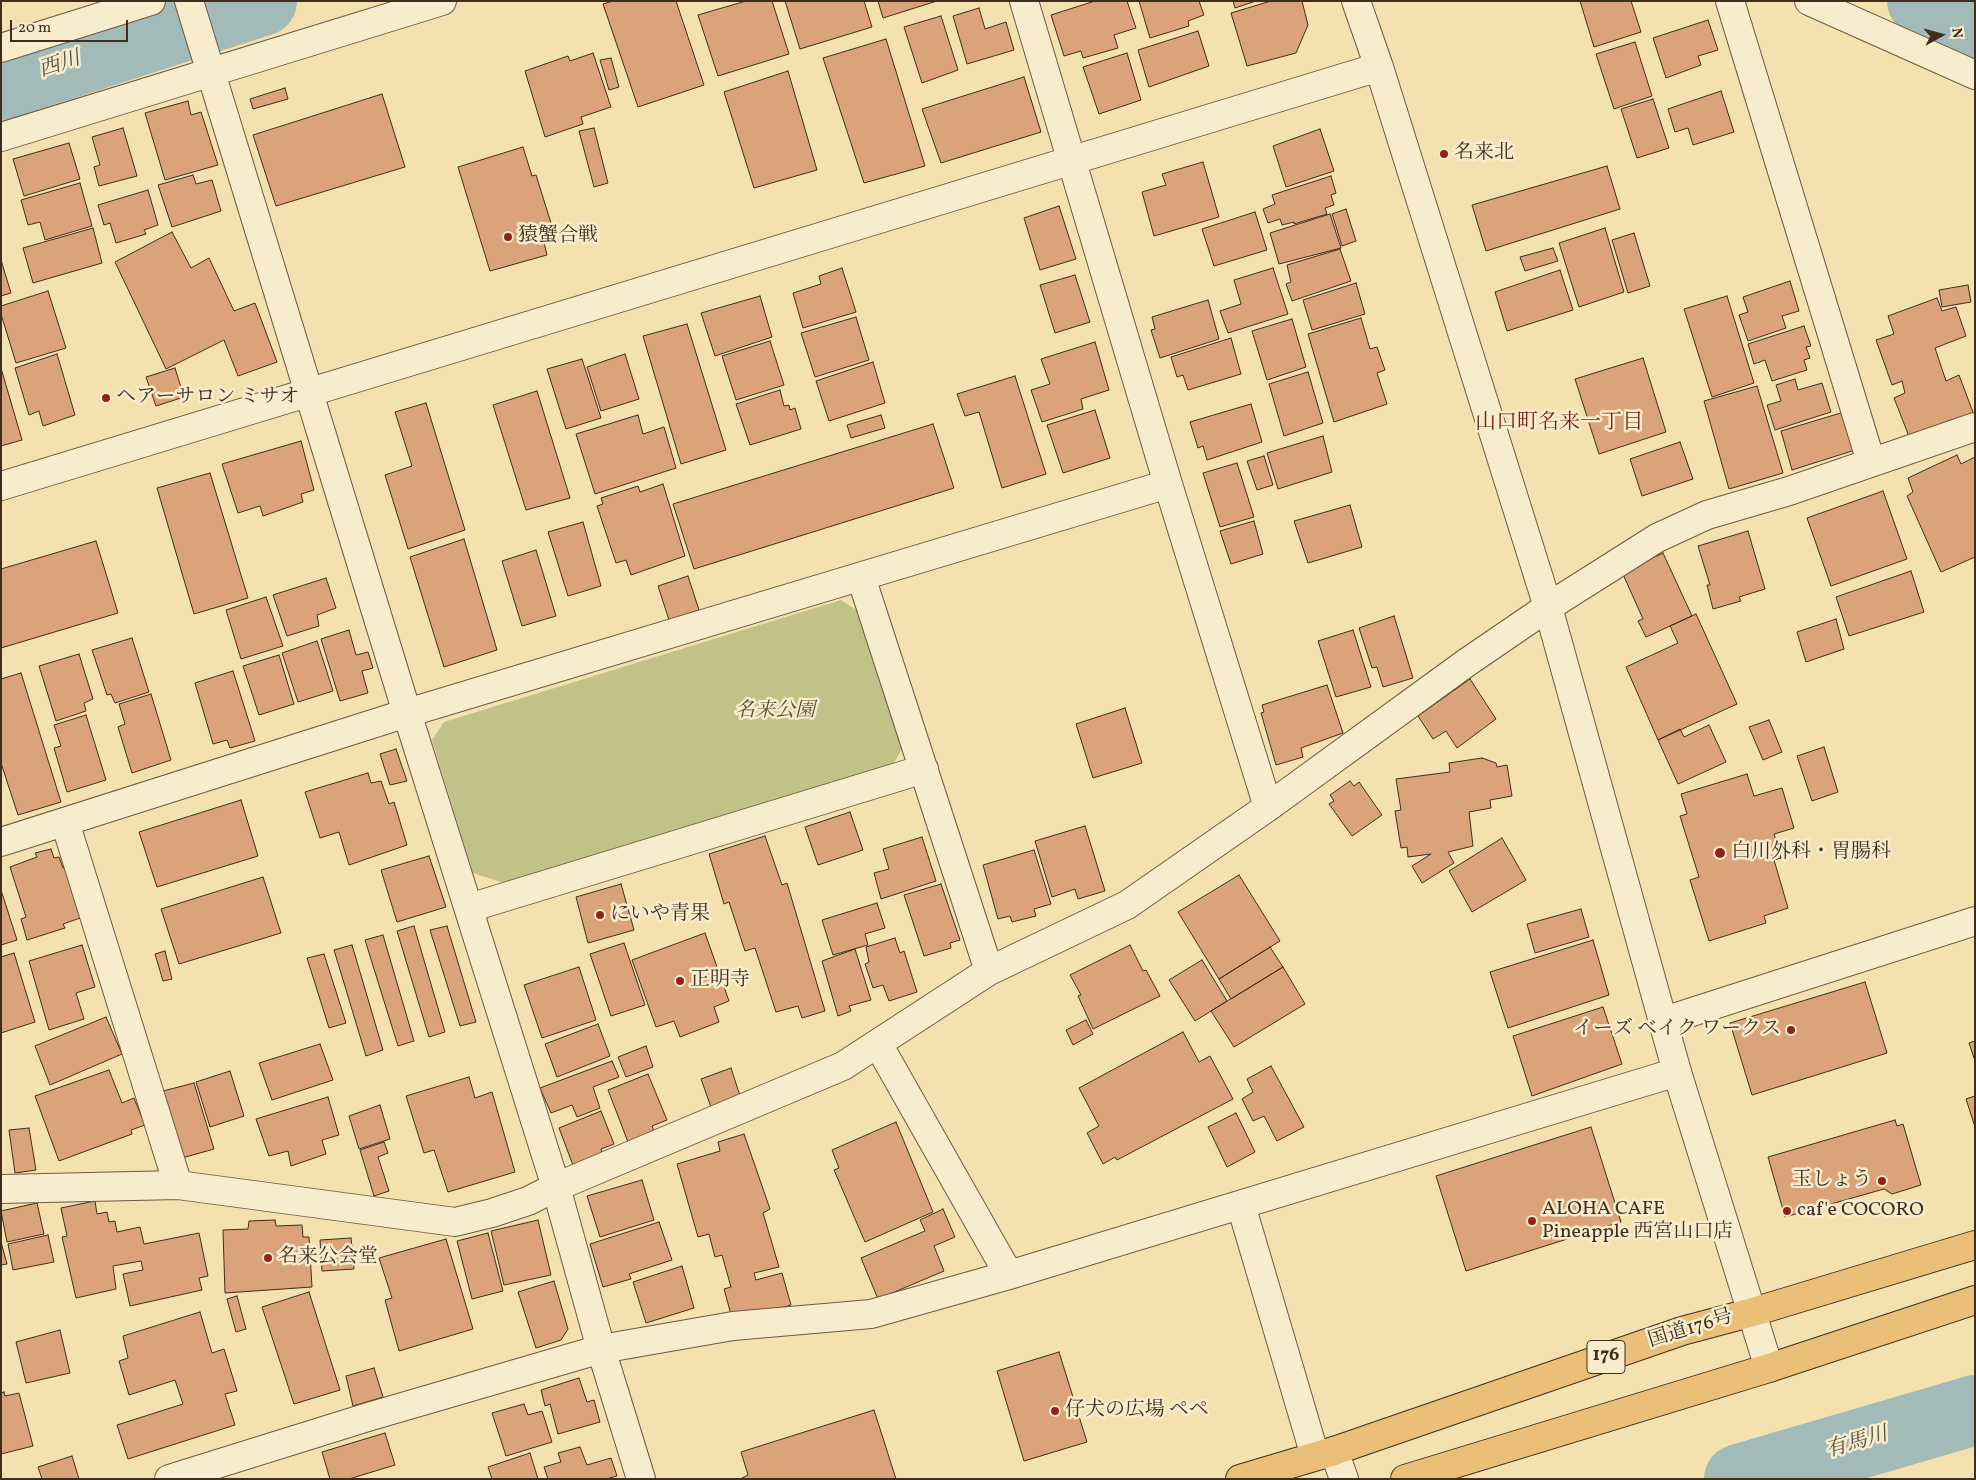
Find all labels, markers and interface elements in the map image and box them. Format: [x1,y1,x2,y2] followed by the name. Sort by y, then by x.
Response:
[12,10,130,42] scale bar
[1916,10,1966,60] north arrow
[18,18,51,39] text: 20 m
[1946,27,1966,39] text: N
[36,48,84,84] water label: 西川
[1454,142,1514,166] place label: 名来北
[1438,148,1450,160] marker: 名来北
[518,225,598,249] place label: 猿蟹合戦
[502,231,514,243] marker: 猿蟹合戦
[116,386,299,410] place label: ヘアーサロン ミサオ
[100,392,112,404] marker: ヘアーサロン ミサオ
[1475,411,1643,437] district label: 山口町名来一丁目
[735,700,815,724] park label: 名来公園
[1731,841,1891,865] place label: 白川外科・胃腸科
[1713,846,1727,860] marker: 白川外科・胃腸科
[610,903,710,927] place label: にいや青果
[594,909,606,921] marker: にいや青果
[690,969,750,993] place label: 正明寺
[674,975,686,987] marker: 正明寺
[1573,1018,1781,1042] place label: イーズ ベイク ワークス
[1785,1024,1797,1036] marker: イーズ ベイク ワークス
[1792,1169,1872,1193] place label: 玉しょう
[1876,1175,1888,1187] marker: 玉しょう
[1542,1198,1733,1245] place label: ALOHA CAFE Pineapple 西宮山口店
[1797,1199,1924,1223] place label: caf'e COCORO
[1781,1205,1793,1217] marker: caf'e COCORO
[1526,1215,1538,1227] marker: ALOHA CAFE Pineapple 西宮山口店
[278,1246,378,1270] place label: 名来公会堂
[262,1252,274,1264] marker: 名来公会堂
[1646,1306,1736,1354] street label: 国道176号
[1587,1340,1625,1374] road number: 176
[1065,1399,1209,1423] place label: 仔犬の広場 ペペ
[1049,1405,1061,1417] marker: 仔犬の広場 ペペ
[1823,1423,1891,1465] water label: 有馬川

